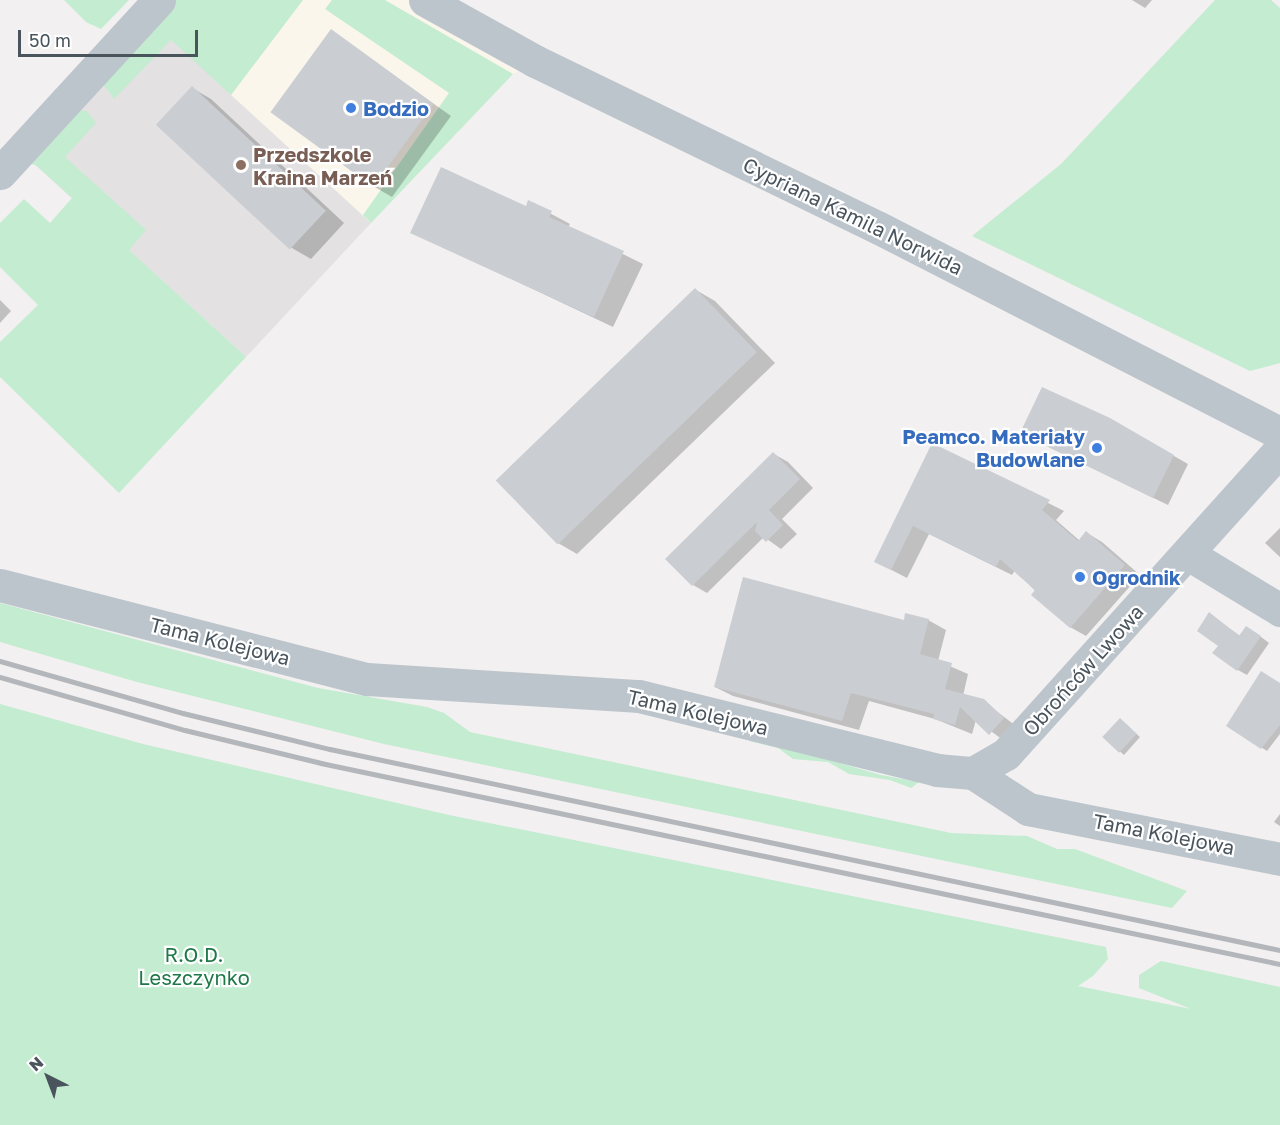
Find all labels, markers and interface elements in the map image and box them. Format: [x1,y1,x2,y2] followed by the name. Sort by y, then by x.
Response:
[21,18,201,56] scale bar
[29,29,71,51] text: 50 m
[363,96,429,120] place label: Bodzio
[344,101,358,115] marker: Bodzio
[253,142,392,189] place label: Przedszkole Kraina Marzeń
[739,152,967,280] street label: Cypriana Kamila Norwida
[234,158,248,172] marker: Przedszkole Kraina Marzeń
[902,424,1085,471] place label: Peamco. Materiały Budowlane
[1090,441,1104,455] marker: Peamco. Materiały Budowlane
[1092,565,1181,589] place label: Ogrodnik
[1073,570,1087,584] marker: Ogrodnik
[1018,600,1148,740] street label: Obrońców Lwowa
[148,612,292,670] street label: Tama Kolejowa
[625,684,771,740] street label: Tama Kolejowa
[1091,809,1237,859] street label: Tama Kolejowa
[138,942,250,989] park label: R.O.D. Leszczynko
[18,1047,78,1107] north arrow
[25,1052,47,1075] text: N

